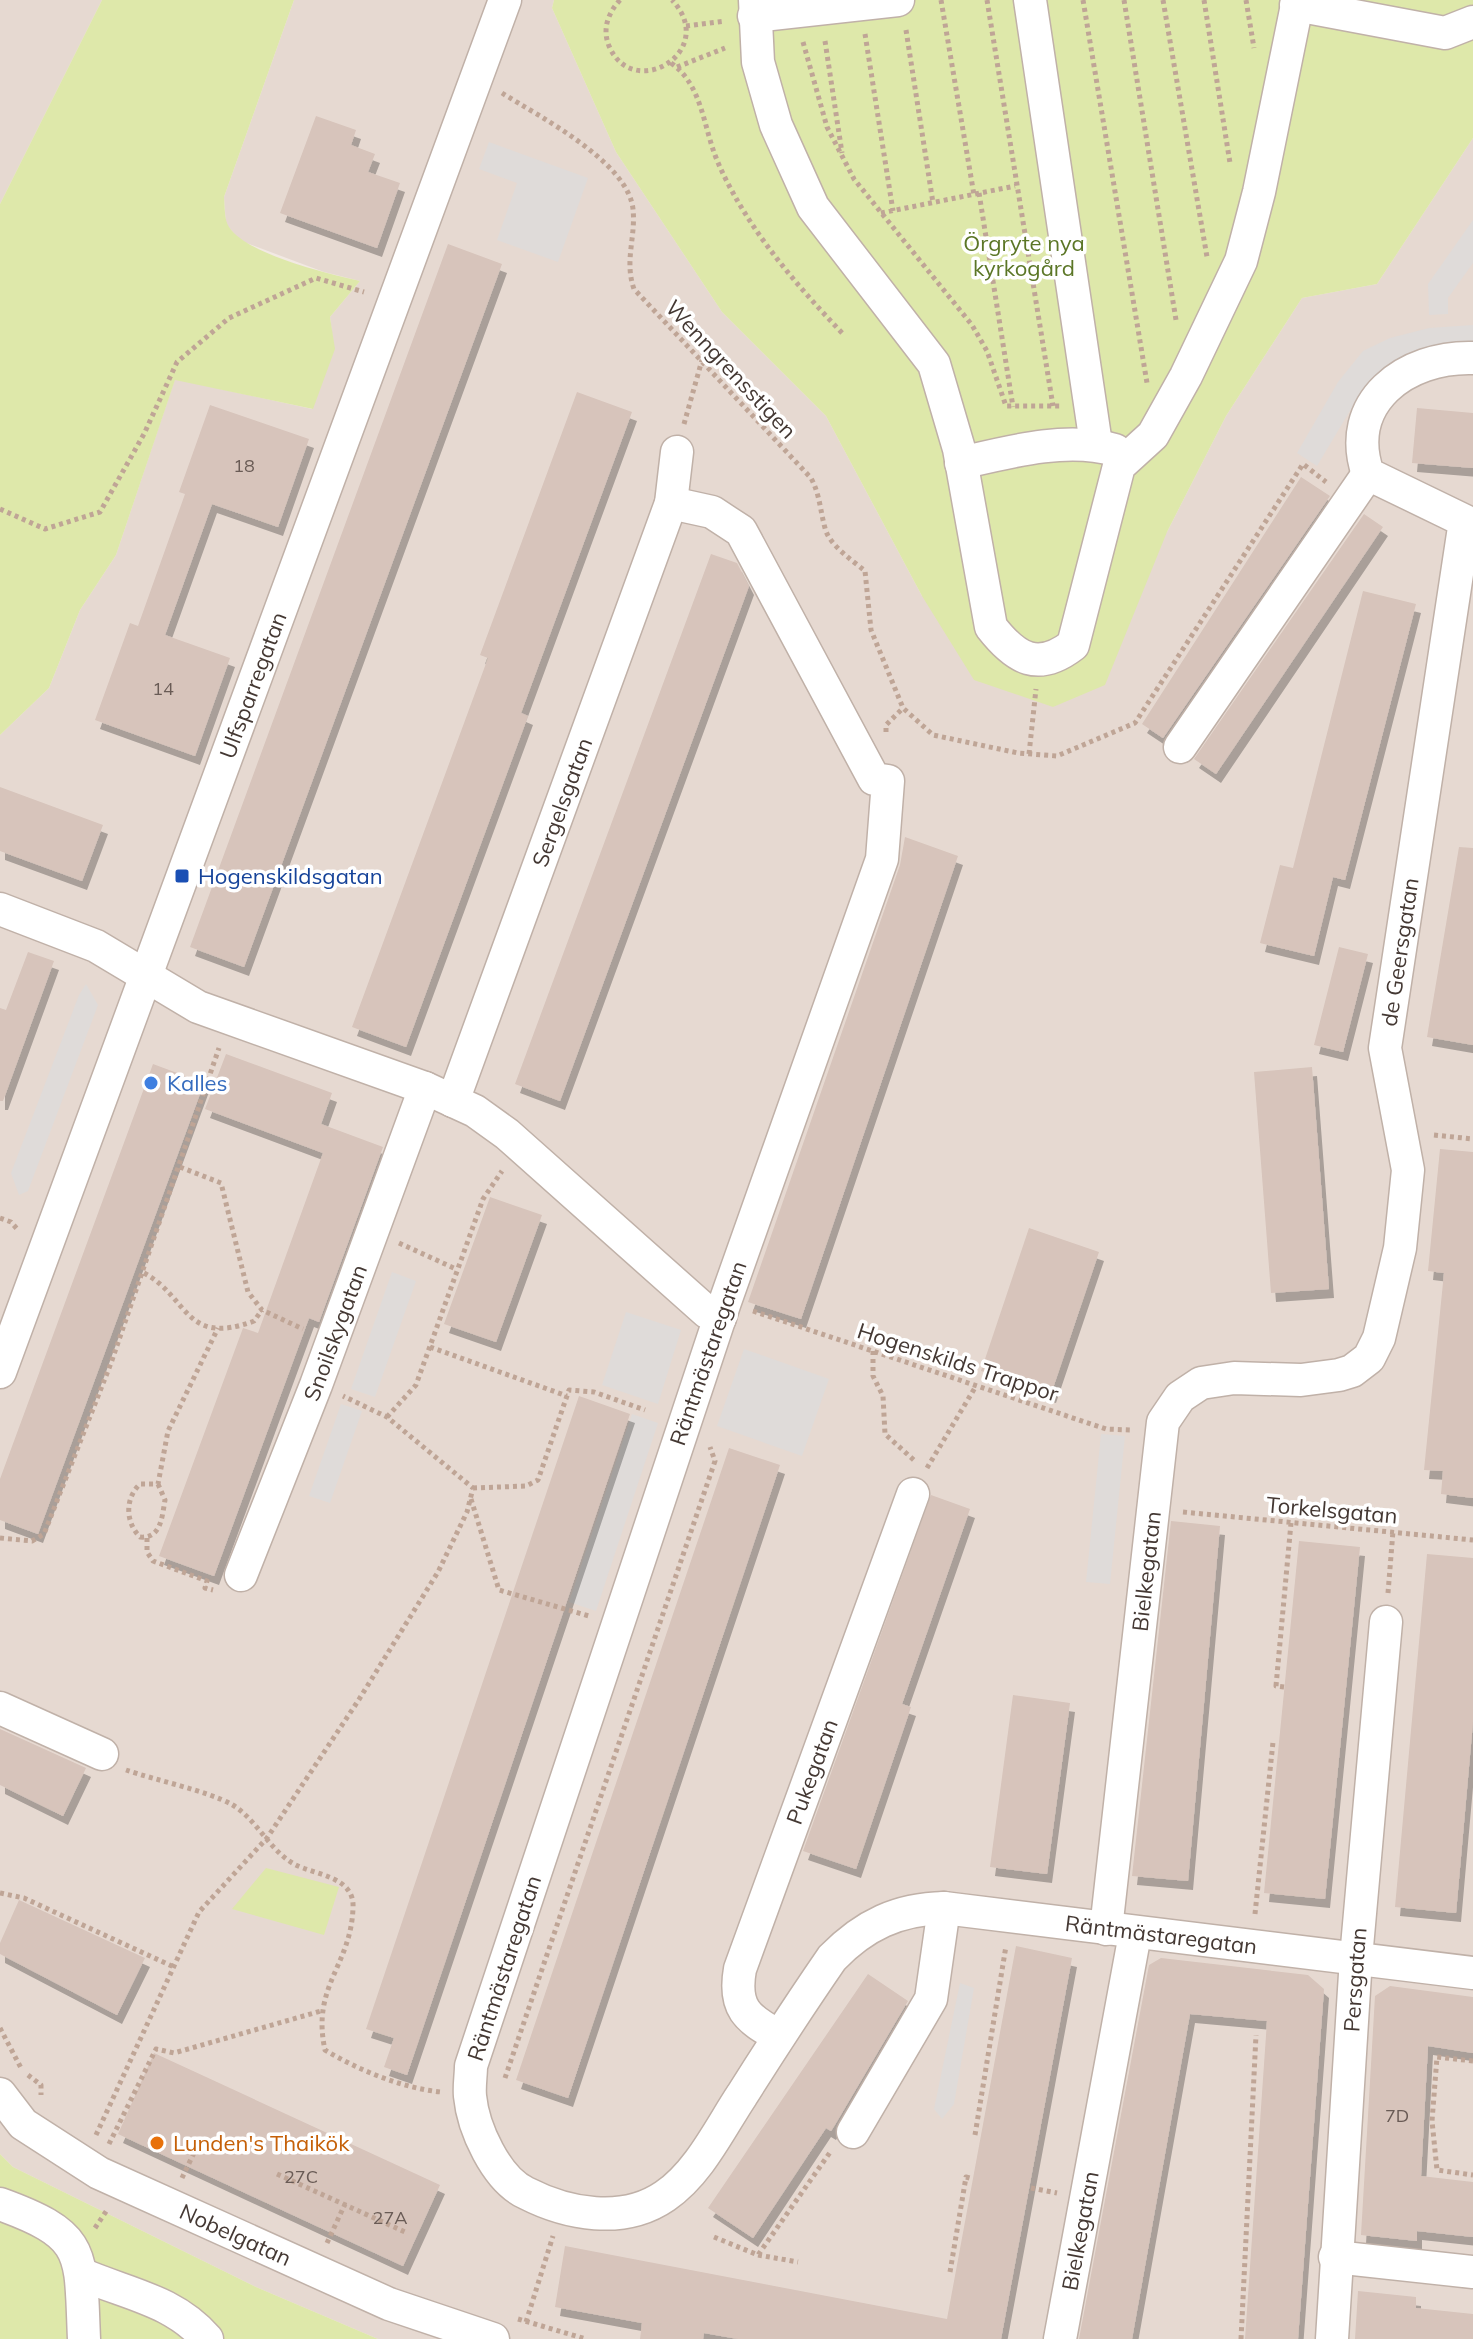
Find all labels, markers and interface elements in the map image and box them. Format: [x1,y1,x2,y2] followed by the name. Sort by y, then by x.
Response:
[963,229,1085,282] park label: Örgryte nya kyrkogård
[659,294,803,444] street label: Wenngrensstigen
[233,454,255,477] house number: 18
[213,608,293,762] street label: Ulfsparregatan
[152,677,174,700] house number: 14
[526,734,598,871] street label: Sergelsgatan
[198,862,383,890] place label: Hogenskildsgatan
[173,867,191,885] marker: Hogenskildsgatan
[1374,876,1425,1028] street label: de Geersgatan
[167,1069,228,1097] place label: Kalles
[142,1074,160,1092] marker: Kalles
[663,1257,753,1449] street label: Räntmästaregatan
[297,1261,373,1405] street label: Snoilskygatan
[854,1316,1062,1408] street label: Hogenskilds Trappor
[1265,1490,1399,1530] street label: Torkelsgatan
[1126,1510,1167,1633] street label: Bielkegatan
[780,1715,844,1828] street label: Pukegatan
[461,1872,547,2064] street label: Räntmästaregatan
[1063,1909,1259,1960] street label: Räntmästaregatan
[1337,1926,1373,2033] street label: Persgatan
[1385,2104,1409,2127] house number: 7D
[173,2129,350,2157] place label: Lunden's Thaikök
[148,2134,166,2152] marker: Lunden's Thaikök
[284,2165,318,2188] house number: 27C
[1055,2169,1105,2293] street label: Bielkegatan
[175,2197,296,2272] street label: Nobelgatan
[373,2206,407,2229] house number: 27A

